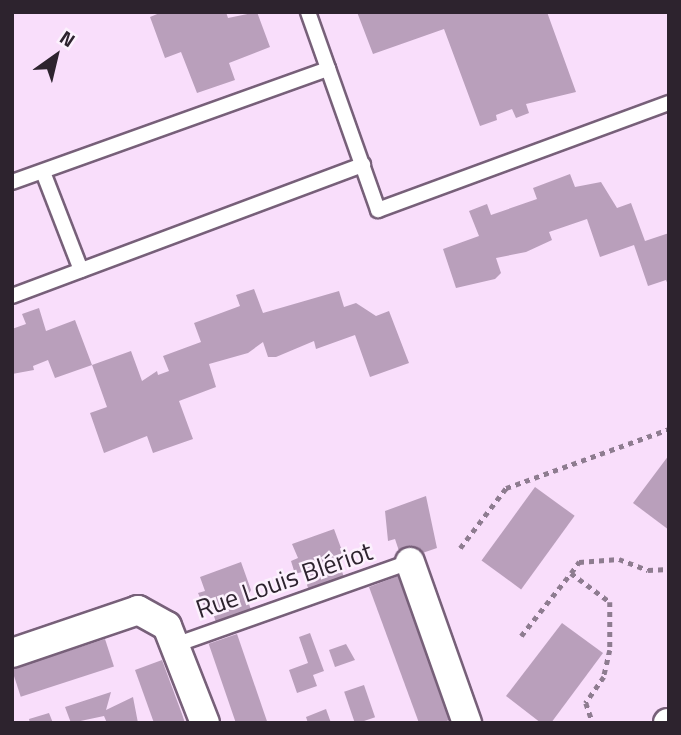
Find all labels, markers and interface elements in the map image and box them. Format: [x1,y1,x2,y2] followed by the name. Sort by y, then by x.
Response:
[21,21,91,91] north arrow
[54,22,82,54] text: N
[192,535,376,625] street label: Rue Louis Blériot

